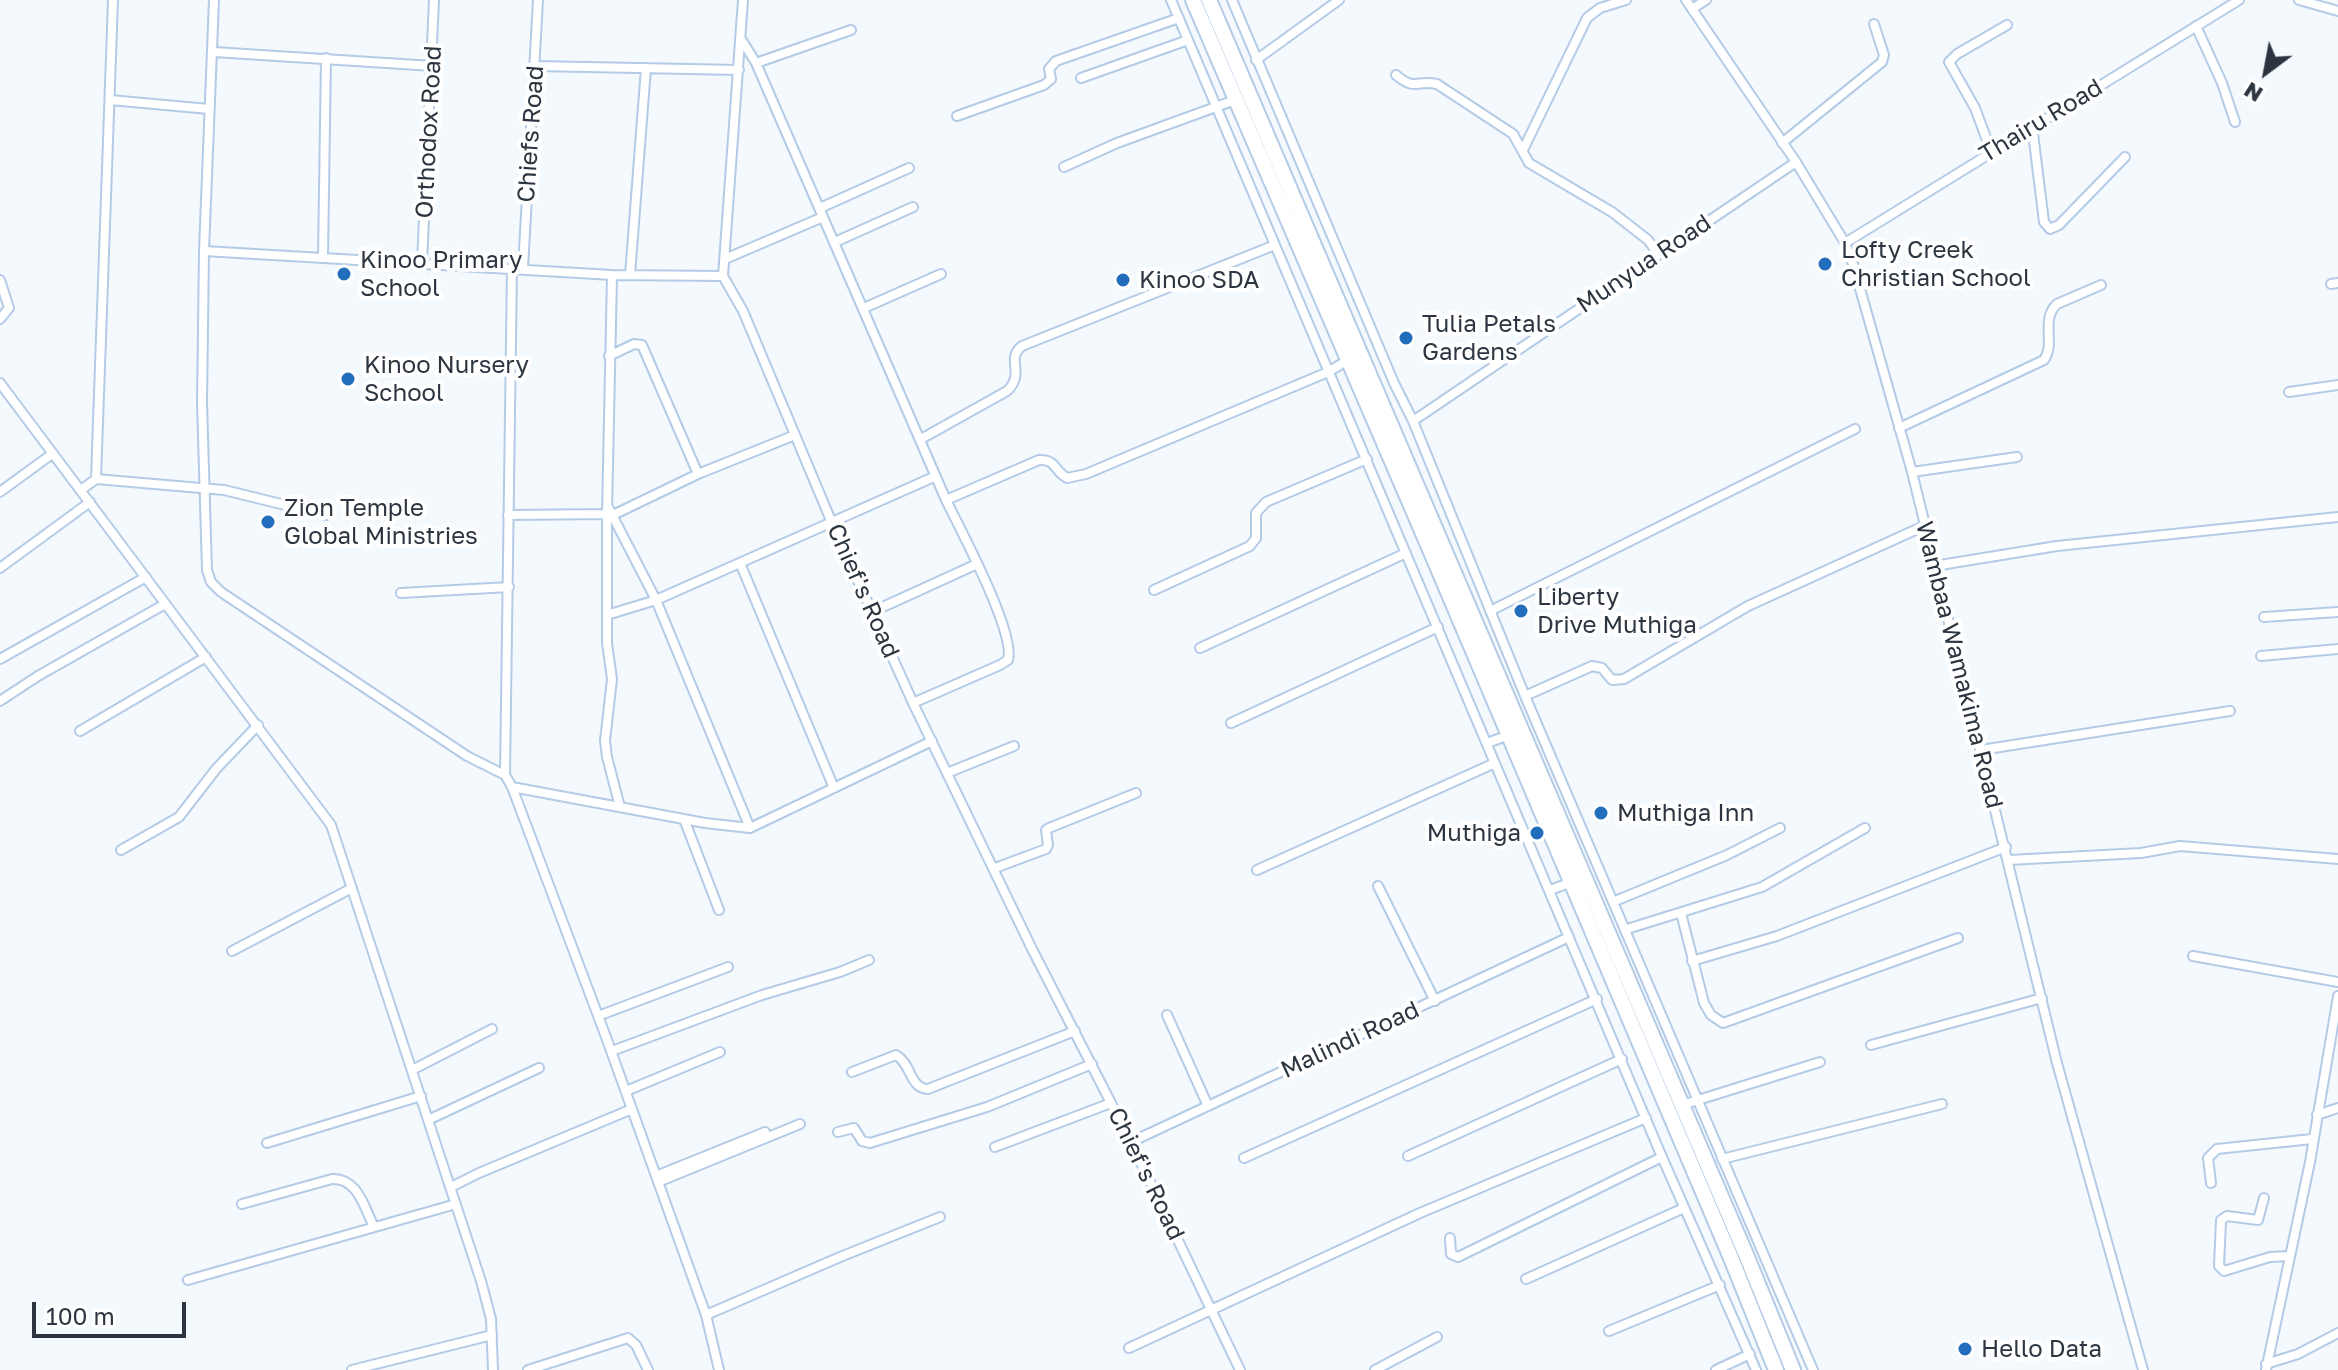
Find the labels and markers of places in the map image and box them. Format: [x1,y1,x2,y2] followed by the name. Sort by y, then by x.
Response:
[1841,236,2031,292] place label: Lofty Creek Christian School
[360,246,522,302] place label: Kinoo Primary School
[1816,255,1834,273] marker: Lofty Creek Christian School
[335,265,353,283] marker: Kinoo Primary School
[1139,266,1259,294] place label: Kinoo SDA
[1114,271,1132,289] marker: Kinoo SDA
[1422,310,1556,366] place label: Tulia Petals Gardens
[1397,329,1415,347] marker: Tulia Petals Gardens
[364,351,529,407] place label: Kinoo Nursery School
[339,370,357,388] marker: Kinoo Nursery School
[284,494,478,550] place label: Zion Temple Global Ministries
[259,513,277,531] marker: Zion Temple Global Ministries
[1537,583,1697,639] place label: Liberty Drive Muthiga
[1512,602,1530,620] marker: Liberty Drive Muthiga
[1617,799,1754,827] place label: Muthiga Inn
[1592,804,1610,822] marker: Muthiga Inn
[1427,819,1521,847] place label: Muthiga
[1528,824,1546,842] marker: Muthiga
[1981,1335,2102,1363] place label: Hello Data
[1956,1340,1974,1358] marker: Hello Data

